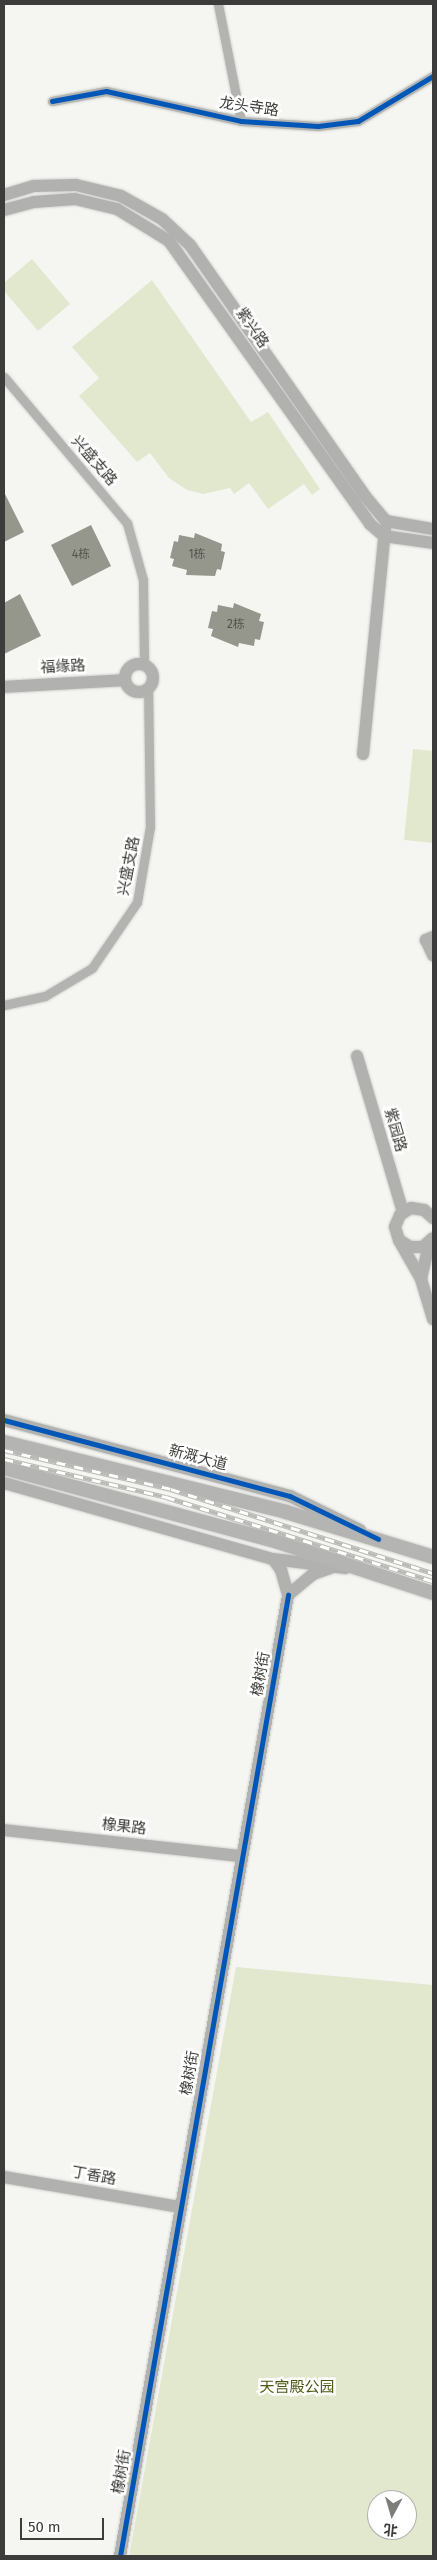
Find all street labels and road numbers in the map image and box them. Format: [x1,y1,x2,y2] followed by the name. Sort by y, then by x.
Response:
[218,94,280,120] street label: 龙头寺路
[232,304,272,352] street label: 紫兴路
[68,432,120,490] street label: 兴盛支路
[40,657,86,677] street label: 福缘路
[114,835,144,897] street label: 兴盛支路
[380,1106,410,1154] street label: 紫园路
[167,1442,229,1474] street label: 新溉大道
[248,1650,274,1698] street label: 橡树街
[101,1816,147,1838] street label: 橡果路
[177,2049,203,2097] street label: 橡树街
[70,2163,118,2189] street label: 丁香路
[109,2448,135,2496] street label: 橡树街

